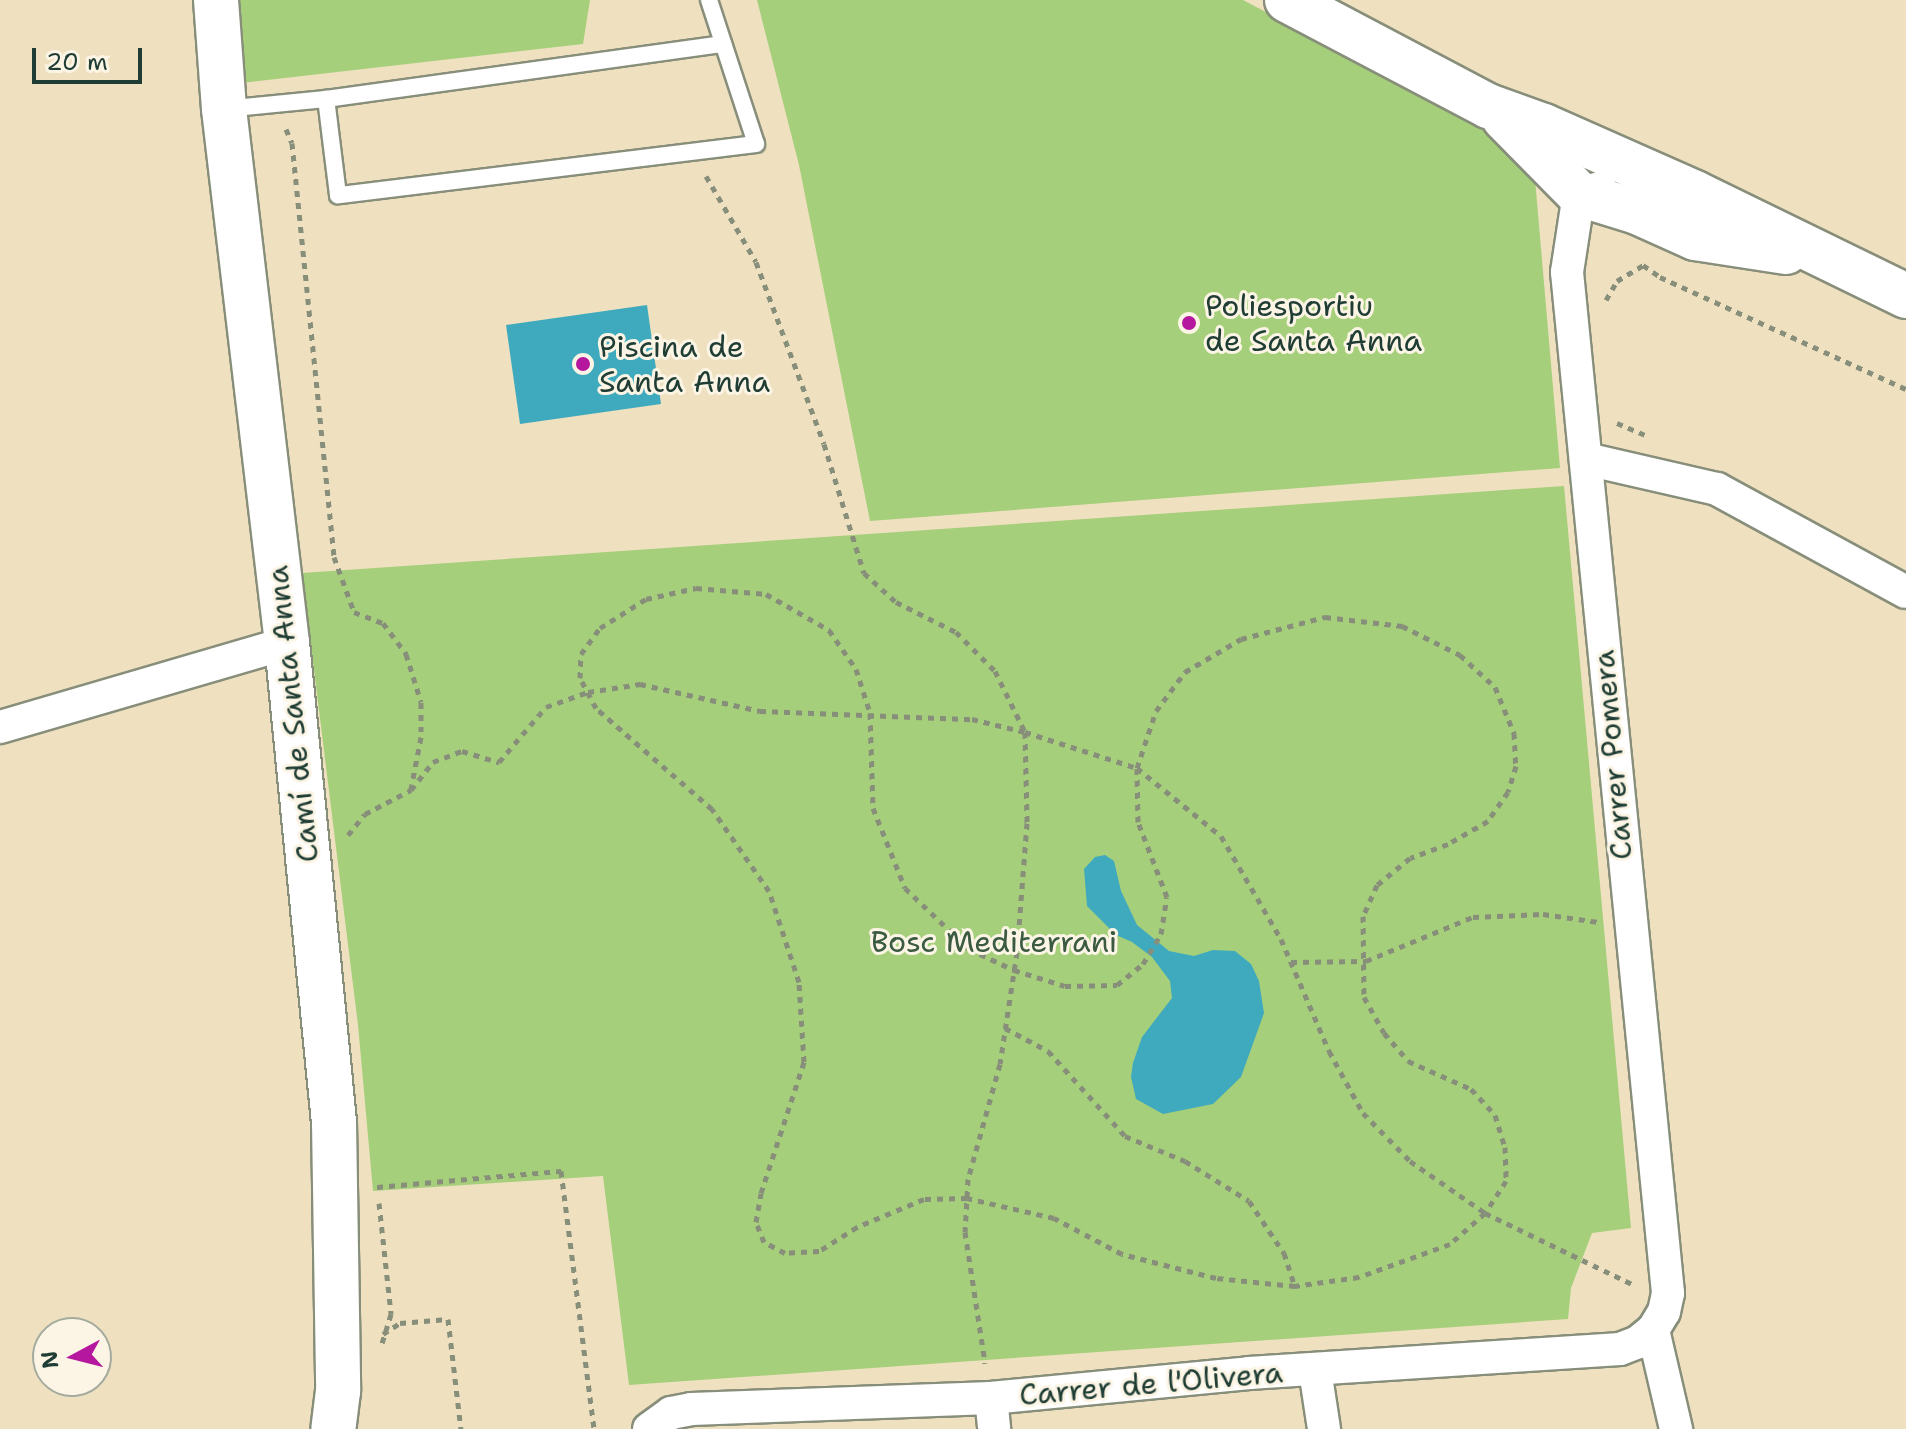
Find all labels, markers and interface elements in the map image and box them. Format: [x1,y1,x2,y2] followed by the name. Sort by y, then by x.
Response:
[36,32,146,82] scale bar
[46,46,108,78] text: 20 m
[1205,288,1422,358] place label: Poliesportiu de Santa Anna
[1180,314,1198,332] marker: Poliesportiu de Santa Anna
[599,329,770,400] place label: Piscina de Santa Anna
[574,355,592,373] marker: Piscina de Santa Anna
[260,564,326,864] street label: Camí de Santa Anna
[1586,649,1640,861] street label: Carrer Pomera
[871,924,1117,960] park label: Bosc Mediterrani
[32,1317,112,1397] north arrow
[34,1349,65,1370] text: N
[1018,1355,1284,1413] street label: Carrer de l'Olivera

